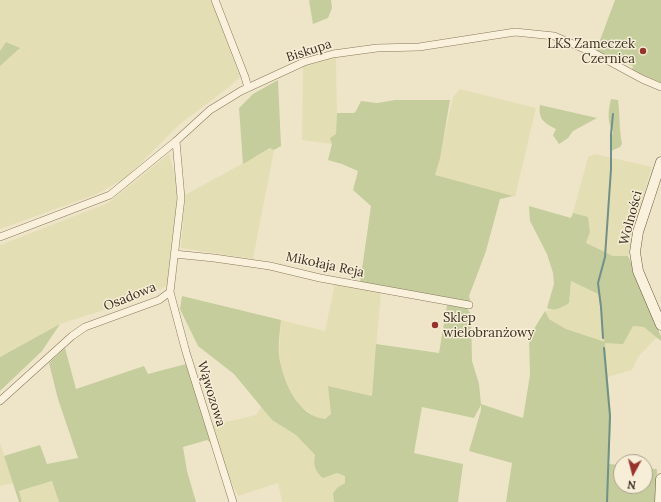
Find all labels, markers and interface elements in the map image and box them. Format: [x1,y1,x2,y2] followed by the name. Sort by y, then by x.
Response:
[284,36,334,66] street label: Biskupa
[547,36,635,67] place label: LKS Zameczek Czernica
[638,46,648,56] marker: LKS Zameczek Czernica
[616,189,646,247] street label: Wolności
[285,249,365,281] street label: Mikołaja Reja
[101,279,159,315] street label: Osadowa
[443,310,534,341] place label: Sklep wielobranżowy
[430,320,440,330] marker: Sklep wielobranżowy
[194,359,228,429] street label: Wąwozowa
[613,454,653,494] north arrow
[627,477,637,492] text: N

